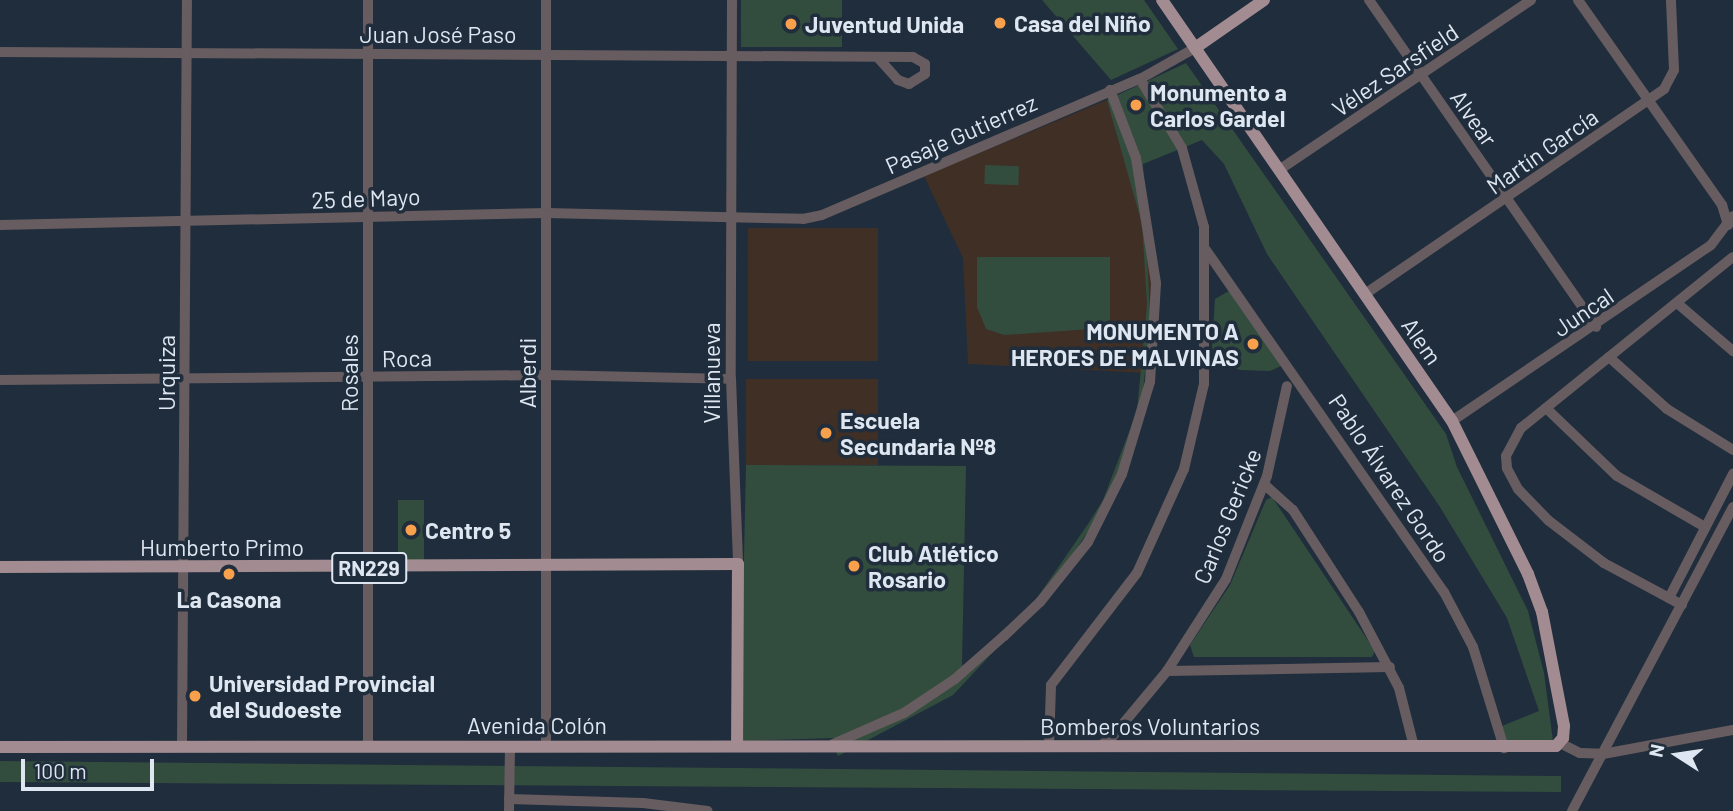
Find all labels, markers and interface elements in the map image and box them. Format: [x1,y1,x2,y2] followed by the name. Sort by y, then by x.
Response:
[1014,9,1151,37] place label: Casa del Niño
[805,10,964,38] place label: Juventud Unida
[992,15,1008,31] marker: Casa del Niño
[783,16,799,32] marker: Juventud Unida
[1327,18,1463,122] street label: Vélez Sarsfield
[360,20,516,48] street label: Juan José Paso
[1150,78,1287,132] place label: Monumento a Carlos Gardel
[1445,85,1503,151] street label: Alvear
[881,88,1041,180] street label: Pasaje Gutierrez
[1128,97,1144,113] marker: Monumento a Carlos Gardel
[1481,103,1603,199] street label: Martín García
[311,182,421,214] street label: 25 de Mayo
[1548,282,1618,342] street label: Juncal
[1396,312,1448,370] street label: Alem
[1011,317,1239,371] place label: MONUMENTO A HEROES DE MALVINAS
[697,323,725,423] street label: Villanueva
[335,334,363,412] street label: Rosales
[152,335,180,411] street label: Urquiza
[1245,336,1261,352] marker: MONUMENTO A HEROES DE MALVINAS
[513,338,541,408] street label: Alberdi
[382,344,432,372] street label: Roca
[1323,389,1457,567] street label: Pablo Álvarez Gordo
[840,406,996,460] place label: Escuela Secundaria Nº8
[818,425,834,441] marker: Escuela Secundaria Nº8
[1187,444,1267,588] street label: Carlos Gericke
[425,516,511,544] place label: Centro 5
[403,522,419,538] marker: Centro 5
[140,533,304,561] street label: Humberto Primo
[868,539,999,593] place label: Club Atlético Rosario
[330,550,408,586] road number: RN229
[846,558,862,574] marker: Club Atlético Rosario
[221,566,237,582] marker: La Casona
[176,585,282,613] place label: La Casona
[209,669,435,723] place label: Universidad Provincial del Sudoeste
[187,688,203,704] marker: Universidad Provincial del Sudoeste
[467,711,607,739] street label: Avenida Colón
[1040,712,1260,740] street label: Bomberos Voluntarios
[1642,720,1712,790] north arrow
[1643,742,1669,759] text: N
[24,744,158,788] scale bar
[34,758,87,783] text: 100 m

